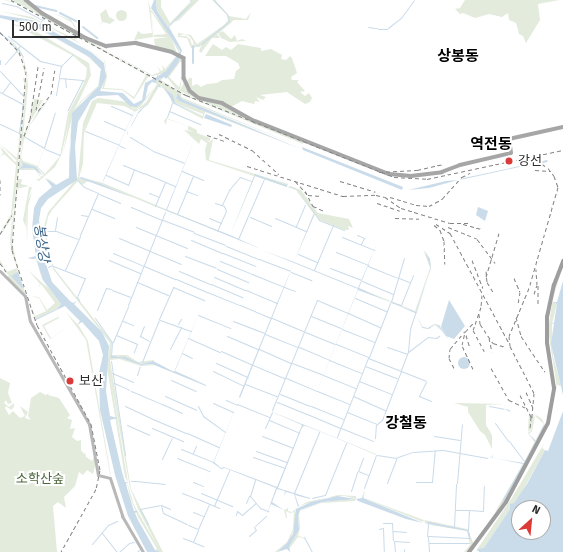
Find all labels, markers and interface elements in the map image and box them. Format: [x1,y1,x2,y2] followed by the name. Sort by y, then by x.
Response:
[14,12,82,38] scale bar
[19,20,52,34] text: 500 m
[437,48,479,66] district label: 상봉동
[470,136,512,154] district label: 역전동
[518,153,542,169] place label: 강선
[503,155,515,167] marker: 강선
[30,223,52,263] water label: 봉상강
[79,373,103,389] place label: 보산
[64,375,76,387] marker: 보산
[385,415,427,433] district label: 강철동
[16,471,64,487] park label: 소학산숲
[511,500,551,540] north arrow
[530,502,542,517] text: N

